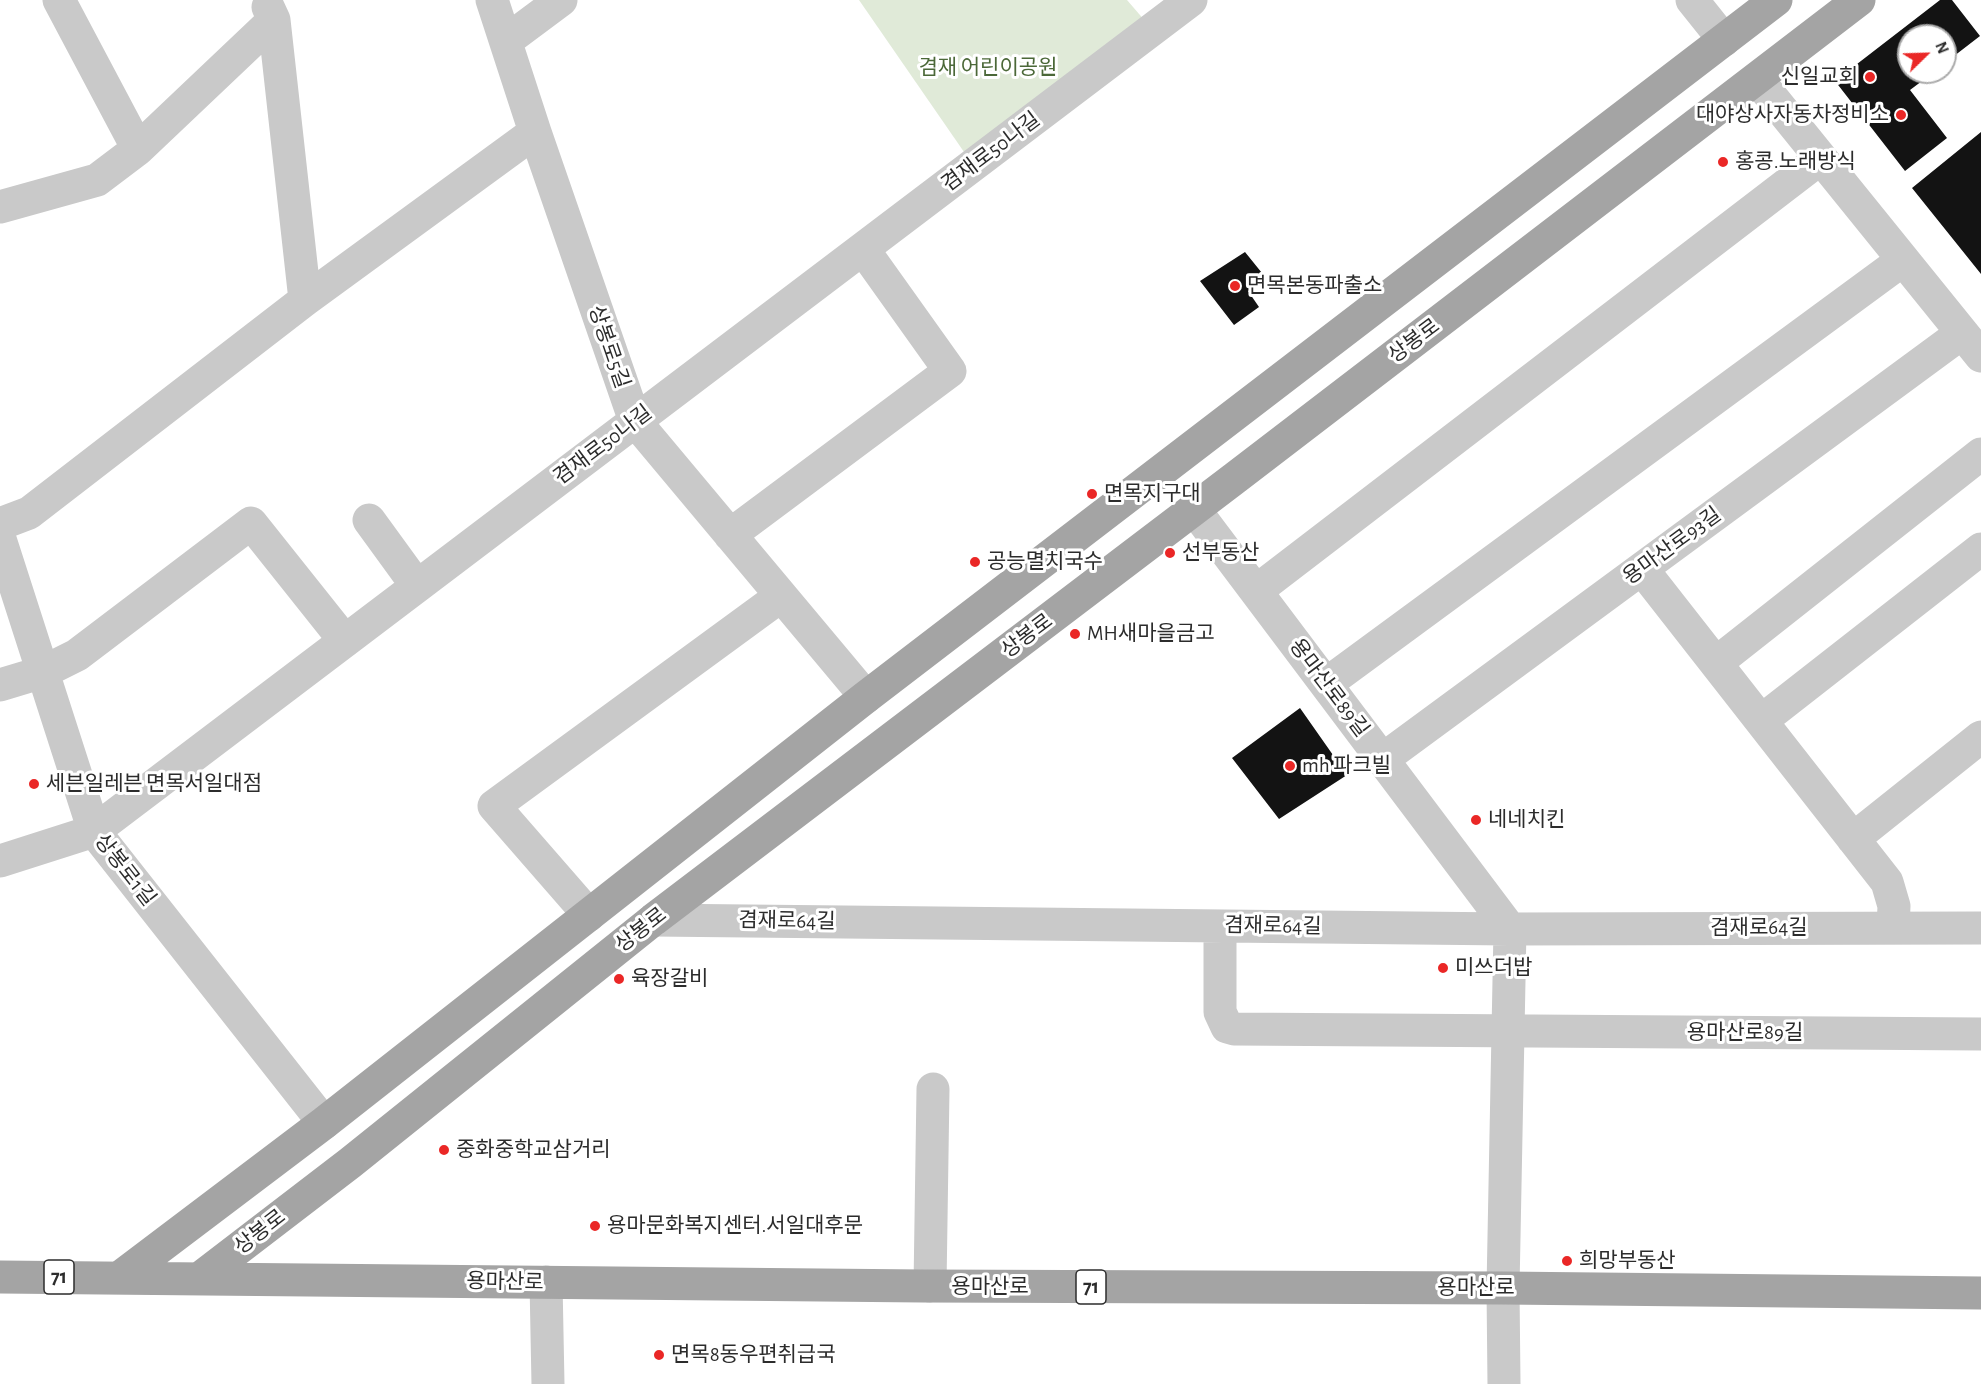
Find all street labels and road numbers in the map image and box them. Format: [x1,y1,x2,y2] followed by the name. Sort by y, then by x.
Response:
[937,107,1045,197] street label: 겸재로50나길
[583,302,635,392] street label: 상봉로5길
[1383,313,1445,369] street label: 상봉로
[549,400,657,490] street label: 겸재로50나길
[1618,502,1726,590] street label: 용마산로93길
[996,608,1058,664] street label: 상봉로
[1284,634,1374,742] street label: 용마산로89길
[89,829,161,911] street label: 상봉로1길
[610,902,672,958] street label: 상봉로
[738,908,836,934] street label: 겸재로64길
[1224,913,1322,939] street label: 겸재로64길
[1710,915,1808,941] street label: 겸재로64길
[1687,1020,1803,1046] street label: 용마산로89길
[229,1204,291,1260] street label: 상봉로
[44,1260,74,1294] road number: 71
[466,1269,544,1295] street label: 용마산로
[1076,1270,1106,1304] road number: 71
[951,1274,1029,1300] street label: 용마산로
[1437,1275,1515,1301] street label: 용마산로

